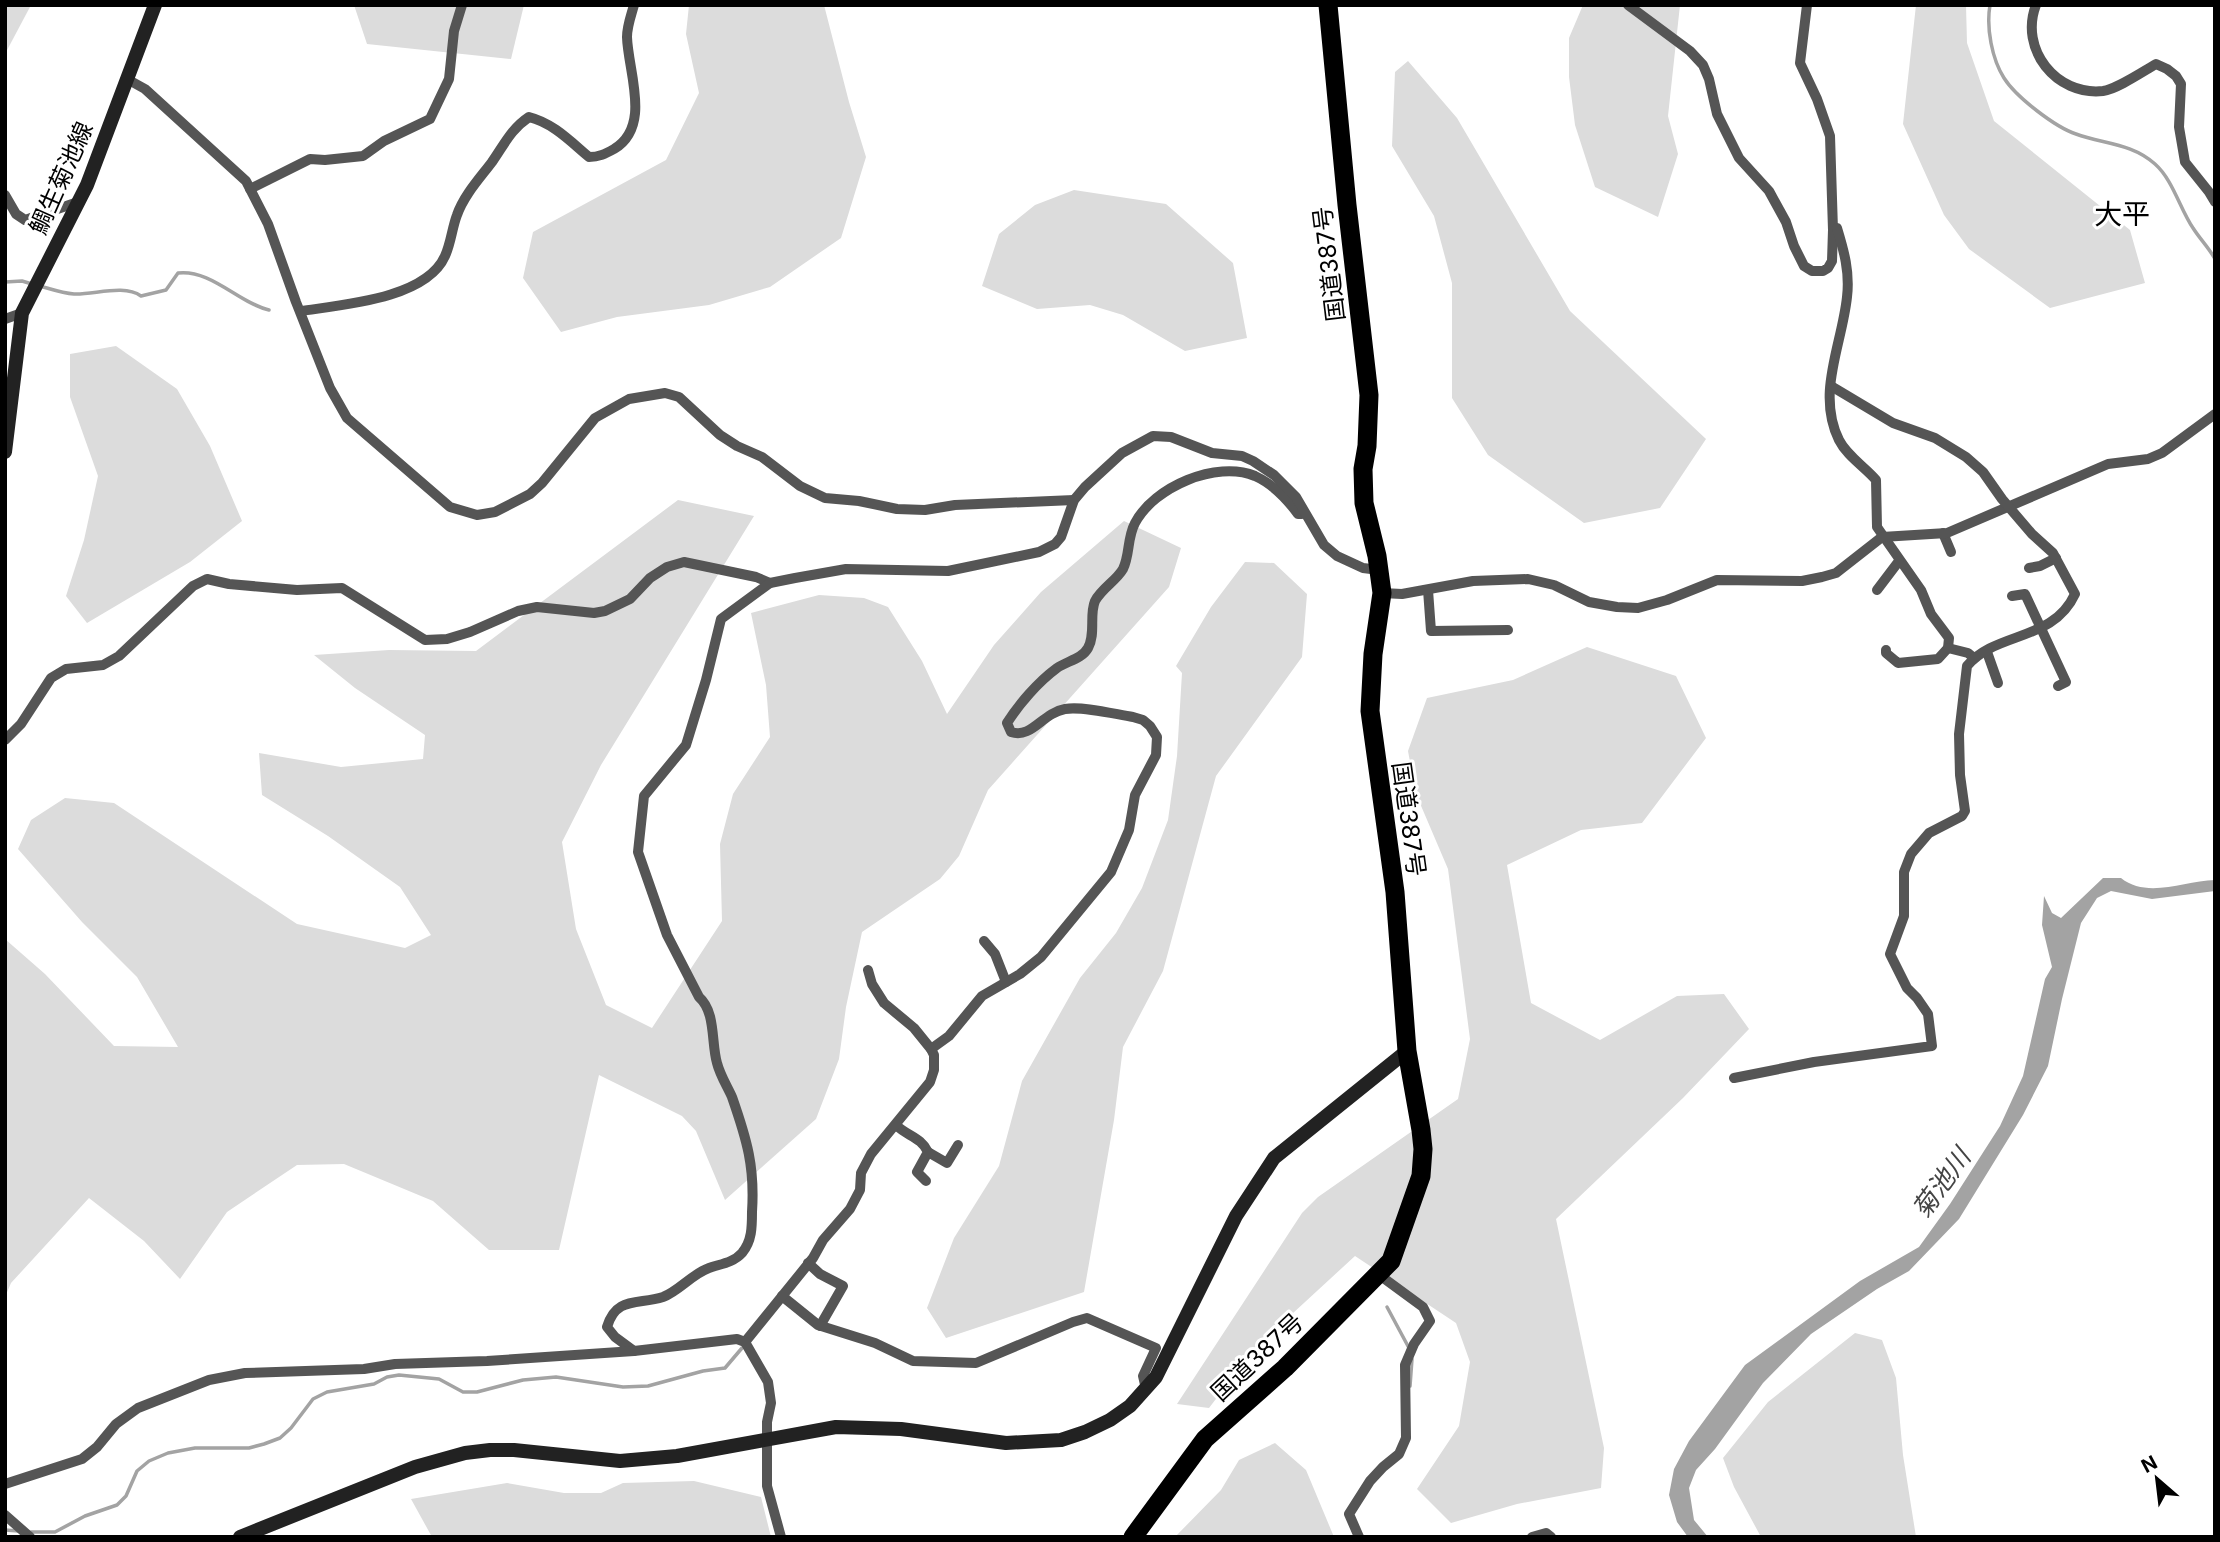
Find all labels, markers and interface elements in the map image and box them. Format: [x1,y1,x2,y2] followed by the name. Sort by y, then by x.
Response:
[23,117,99,239] street label: 鯛生菊池線
[2094,197,2150,231] district label: 大平
[1308,205,1350,323] street label: 国道387号
[1387,760,1431,878] street label: 国道387号
[1906,1140,1978,1224] water label: 菊池川
[1205,1307,1309,1407] street label: 国道387号
[2122,1444,2192,1514] north arrow
[2137,1451,2161,1478] text: N

